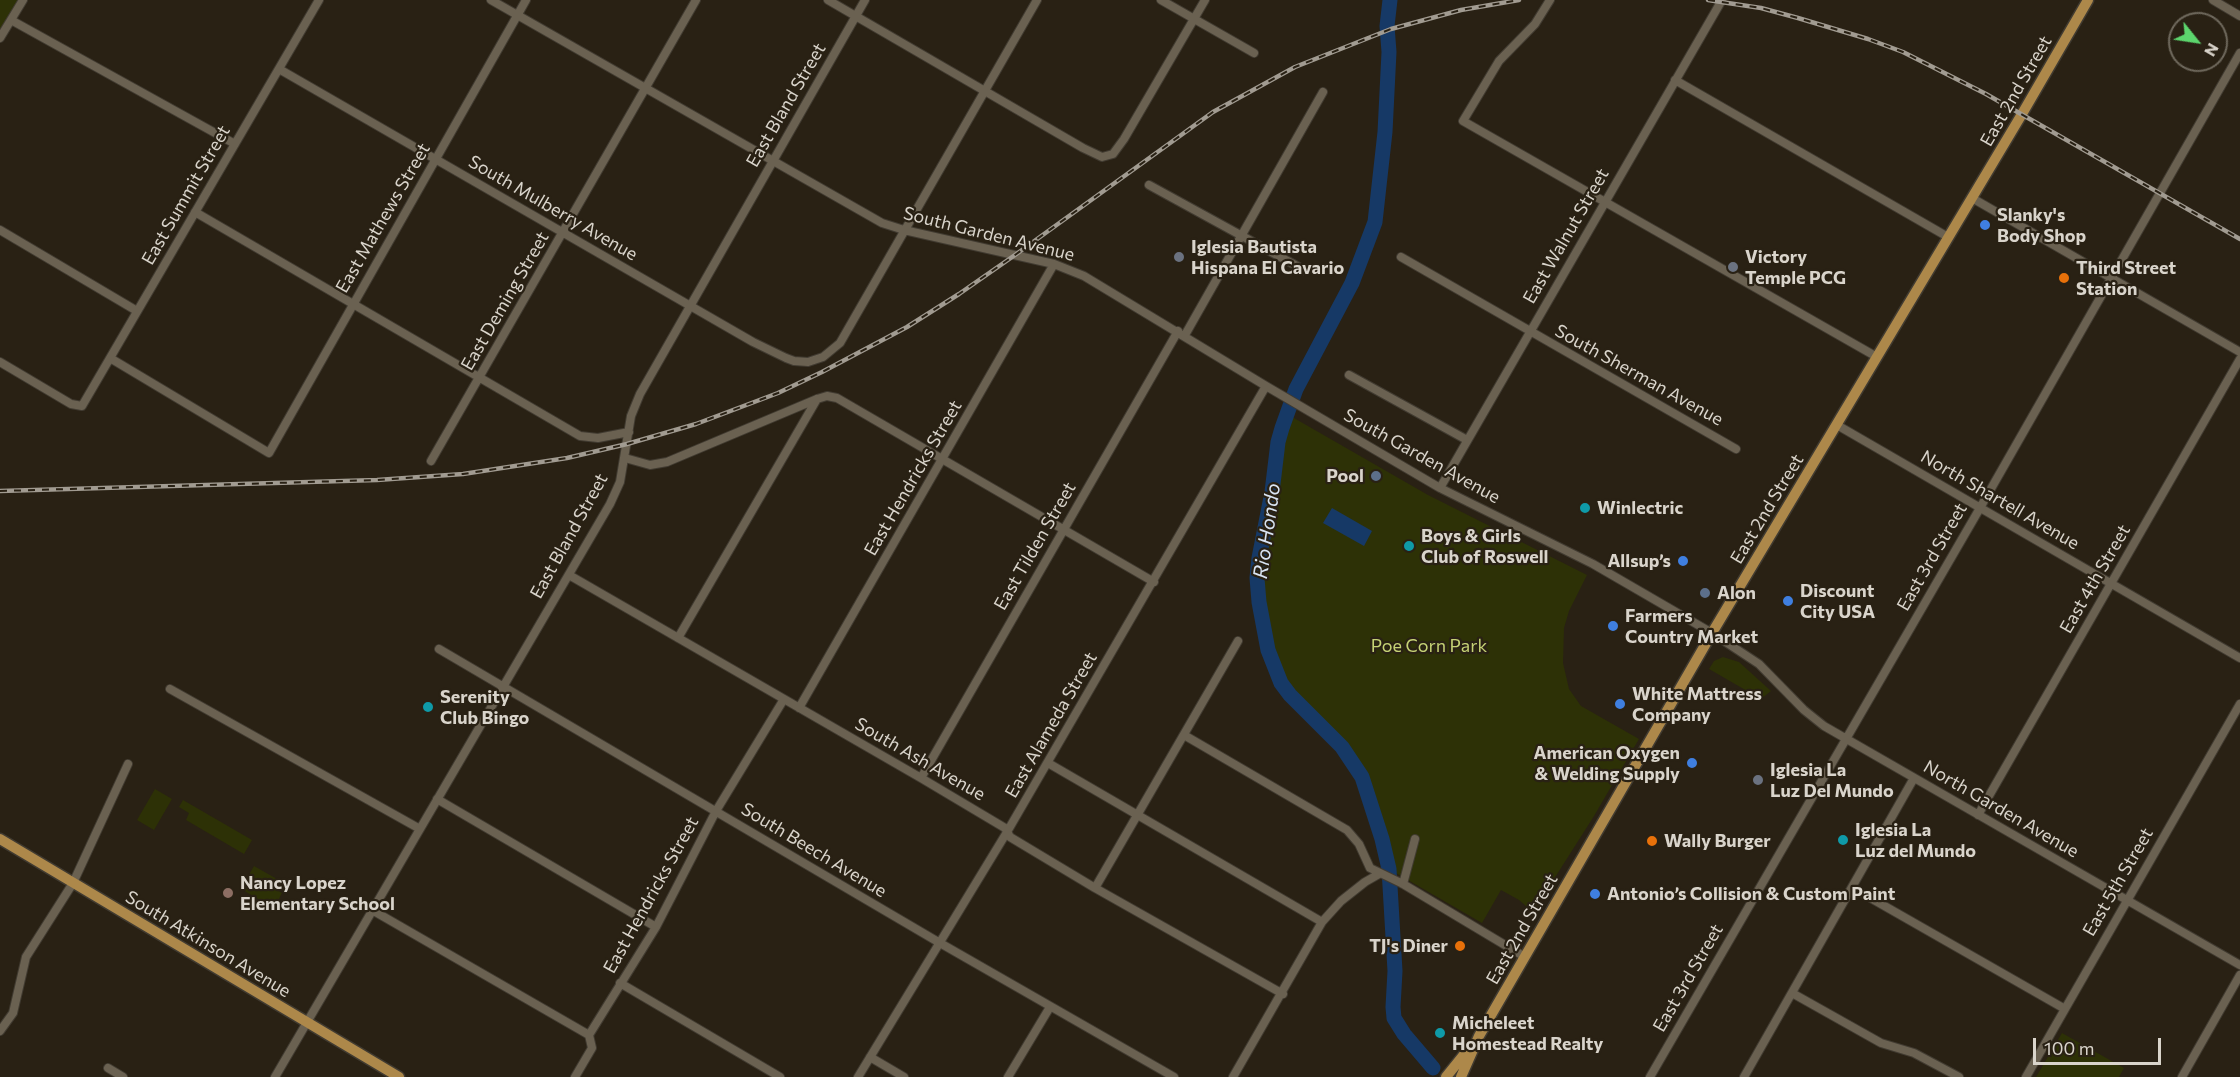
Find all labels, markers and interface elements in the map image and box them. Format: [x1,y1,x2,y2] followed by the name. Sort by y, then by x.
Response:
[2168,12,2228,72] north arrow
[1976,32,2056,150] street label: East 2nd Street
[742,39,830,171] street label: East Bland Street
[2201,40,2224,60] text: N
[137,121,235,269] street label: East Summit Street
[331,139,435,297] street label: East Mathews Street
[465,151,641,265] street label: South Mulberry Avenue
[1519,165,1613,307] street label: East Walnut Street
[901,202,1077,266] street label: South Garden Avenue
[1997,204,2086,246] place label: Slanky's Body Shop
[1978,218,1992,232] marker: Slanky's Body Shop
[457,228,553,374] street label: East Deming Street
[1191,236,1344,278] place label: Iglesia Bautista Hispana El Cavario
[1745,246,1846,288] place label: Victory Temple PCG
[1172,250,1186,264] marker: Iglesia Bautista Hispana El Cavario
[2076,257,2176,300] place label: Third Street Station
[1726,260,1740,274] marker: Victory Temple PCG
[2057,271,2071,285] marker: Third Street Station
[1551,320,1727,430] street label: South Sherman Avenue
[860,396,966,560] street label: East Hendricks Street
[1340,404,1504,508] street label: South Garden Avenue
[1917,446,2083,554] street label: North Shartell Avenue
[1726,450,1808,568] street label: East 2nd Street
[1326,465,1364,487] place label: Pool
[1369,469,1383,483] marker: Pool
[526,470,612,602] street label: East Bland Street
[990,478,1080,614] street label: East Tilden Street
[1248,482,1286,580] water label: Rio Hondo
[1597,497,1683,519] place label: Winlectric
[1892,499,1972,615] street label: East 3rd Street
[1578,501,1592,515] marker: Winlectric
[2055,521,2135,637] street label: East 4th Street
[1421,525,1548,568] place label: Boys & Girls Club of Roswell
[1402,539,1416,553] marker: Boys & Girls Club of Roswell
[1607,550,1671,572] place label: Allsup’s
[1676,554,1690,568] marker: Allsup’s
[1800,580,1875,622] place label: Discount City USA
[1717,582,1756,604] place label: Alon
[1698,586,1712,600] marker: Alon
[1781,594,1795,608] marker: Discount City USA
[1625,605,1758,648] place label: Farmers Country Market
[1606,619,1620,633] marker: Farmers Country Market
[1371,635,1487,657] park label: Poe Corn Park
[1000,648,1102,802] street label: East Alameda Street
[1632,683,1762,726] place label: White Mattress Company
[440,686,529,728] place label: Serenity Club Bingo
[1613,697,1627,711] marker: White Mattress Company
[421,700,435,714] marker: Serenity Club Bingo
[851,713,989,805] street label: South Ash Avenue
[1534,742,1680,784] place label: American Oxygen & Welding Supply
[1685,756,1699,770] marker: American Oxygen & Welding Supply
[1919,756,2083,862] street label: North Garden Avenue
[1770,759,1894,802] place label: Iglesia La Luz Del Mundo
[1751,773,1765,787] marker: Iglesia La Luz Del Mundo
[737,798,891,902] street label: South Beech Avenue
[599,813,703,977] street label: East Hendricks Street
[1855,819,1976,862] place label: Iglesia La Luz del Mundo
[2078,824,2158,940] street label: East 5th Street
[1664,830,1771,852] place label: Wally Burger
[1836,833,1850,847] marker: Iglesia La Luz del Mundo
[1645,834,1659,848] marker: Wally Burger
[1482,870,1562,988] street label: East 2nd Street
[240,872,395,914] place label: Nancy Lopez Elementary School
[1607,883,1895,905] place label: Antonio’s Collision & Custom Paint
[121,886,295,1002] street label: South Atkinson Avenue
[221,886,235,900] marker: Nancy Lopez Elementary School
[1588,887,1602,901] marker: Antonio’s Collision & Custom Paint
[1648,920,1728,1036] street label: East 3rd Street
[1369,935,1448,957] place label: TJ's Diner
[1453,939,1467,953] marker: TJ's Diner
[1452,1012,1603,1054] place label: Micheleet Homestead Realty
[1433,1026,1447,1040] marker: Micheleet Homestead Realty
[2036,1026,2164,1064] scale bar
[2044,1037,2094,1059] text: 100 m

